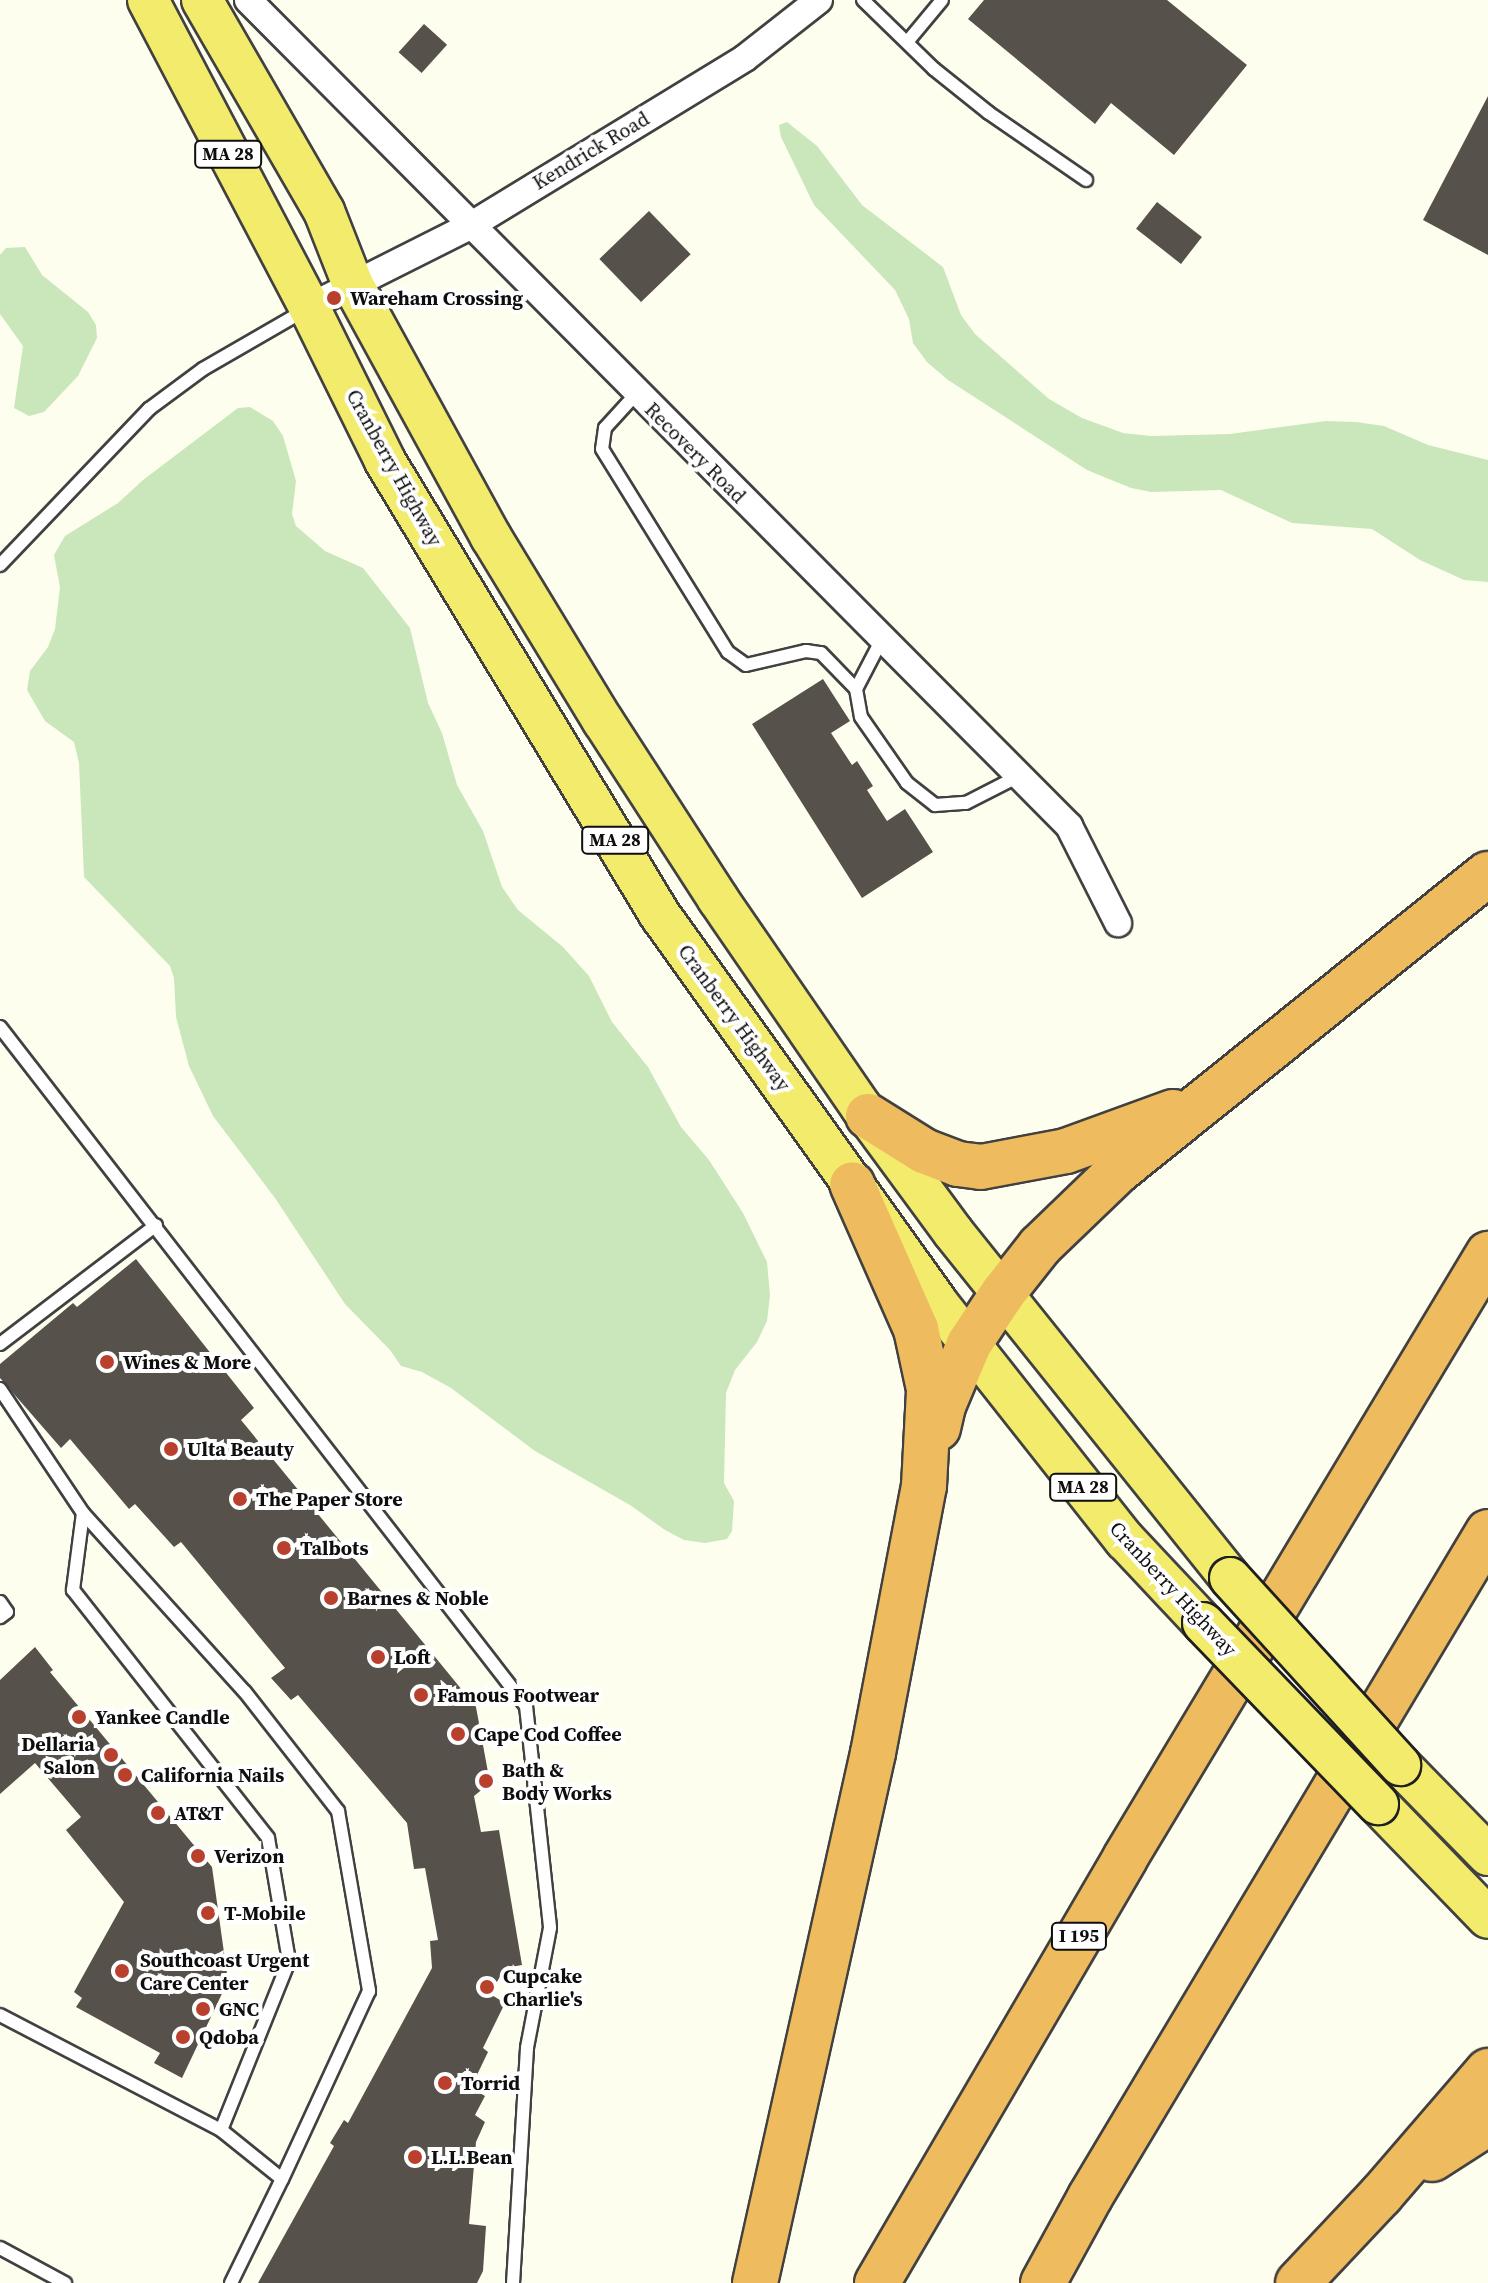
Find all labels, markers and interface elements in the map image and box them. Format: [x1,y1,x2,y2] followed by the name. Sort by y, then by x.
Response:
[528,107,654,195] street label: Kendrick Road
[194,140,262,168] road number: MA 28
[350,286,523,310] place label: Wareham Crossing
[325,289,343,307] marker: Wareham Crossing
[341,386,447,550] street label: Cranberry Highway
[640,398,750,508] street label: Recovery Road
[581,826,649,854] road number: MA 28
[673,940,795,1096] street label: Cranberry Highway
[123,1350,251,1374] place label: Wines & More
[98,1353,116,1371] marker: Wines & More
[187,1437,294,1461] place label: Ulta Beauty
[162,1440,180,1458] marker: Ulta Beauty
[1049,1473,1117,1501] road number: MA 28
[256,1487,403,1511] place label: The Paper Store
[231,1490,249,1508] marker: The Paper Store
[1104,1517,1242,1661] street label: Cranberry Highway
[300,1536,369,1560] place label: Talbots
[275,1539,293,1557] marker: Talbots
[347,1586,489,1610] place label: Barnes & Noble
[322,1589,340,1607] marker: Barnes & Noble
[394,1645,431,1669] place label: Loft
[369,1648,387,1666] marker: Loft
[437,1683,599,1707] place label: Famous Footwear
[412,1686,430,1704] marker: Famous Footwear
[95,1705,230,1729] place label: Yankee Candle
[70,1708,88,1726] marker: Yankee Candle
[474,1722,622,1746] place label: Cape Cod Coffee
[449,1725,467,1743] marker: Cape Cod Coffee
[21,1732,95,1779] place label: Dellaria Salon
[102,1746,120,1764] marker: Dellaria Salon
[502,1758,612,1805] place label: Bath & Body Works
[141,1763,284,1787] place label: California Nails
[116,1766,134,1784] marker: California Nails
[477,1772,495,1790] marker: Bath & Body Works
[174,1801,224,1825] place label: AT&T
[149,1804,167,1822] marker: AT&T
[214,1844,284,1868] place label: Verizon
[189,1847,207,1865] marker: Verizon
[224,1901,306,1925] place label: T-Mobile
[199,1904,217,1922] marker: T-Mobile
[1049,1922,1109,1950] road number: I 195
[140,1948,309,1995] place label: Southcoast Urgent Care Center
[111,1960,133,1982] marker: Southcoast Urgent Care Center
[503,1964,583,2011] place label: Cupcake Charlie's
[478,1978,496,1996] marker: Cupcake Charlie's
[219,1997,259,2021] place label: GNC
[194,2000,212,2018] marker: GNC
[199,2025,259,2049] place label: Qdoba
[174,2028,192,2046] marker: Qdoba
[461,2071,520,2095] place label: Torrid
[436,2074,454,2092] marker: Torrid
[431,2145,513,2169] place label: L.L.Bean
[406,2148,424,2166] marker: L.L.Bean

